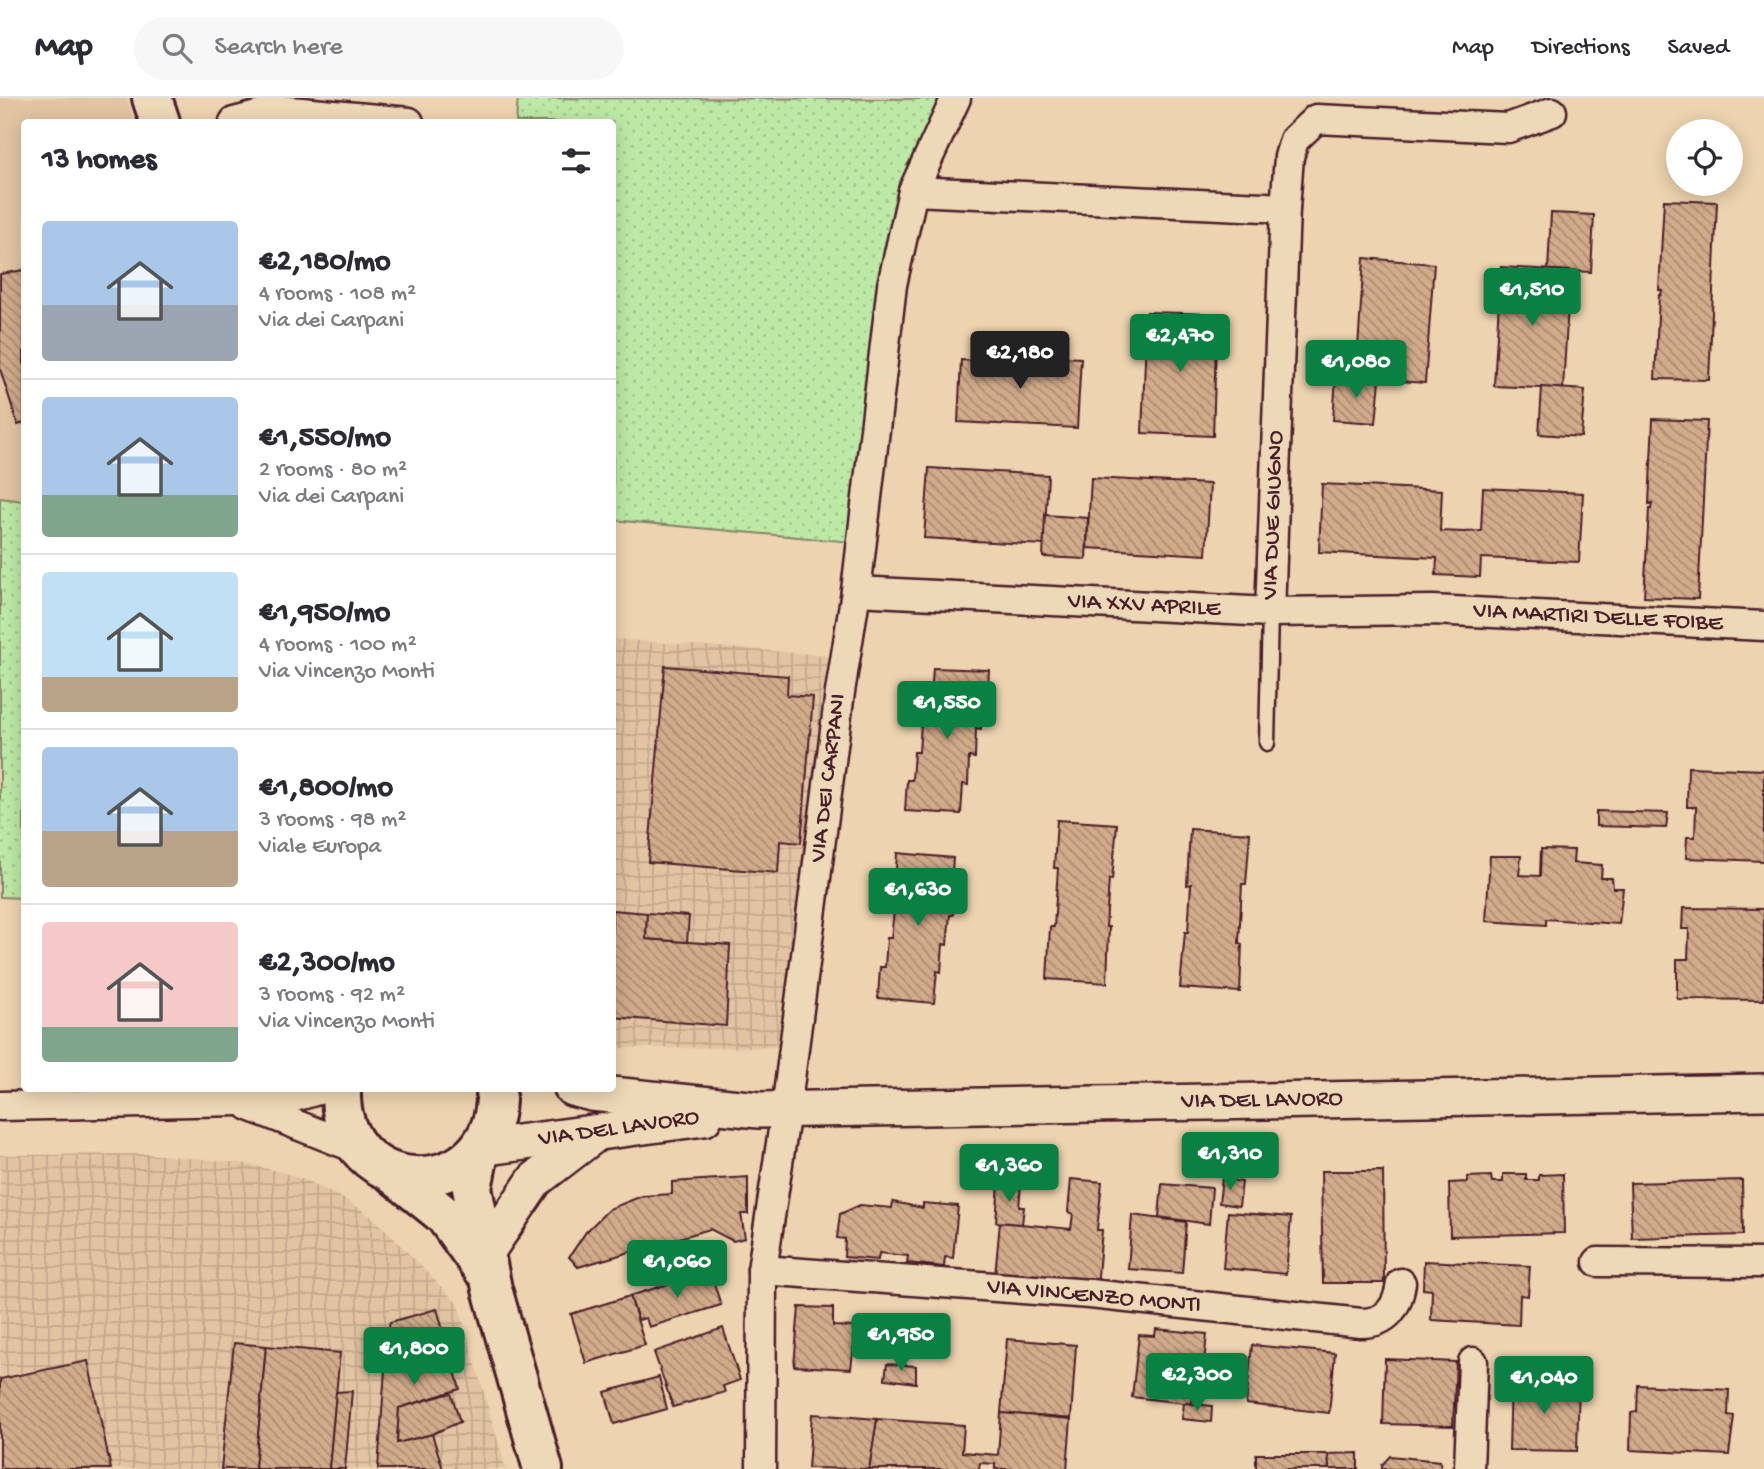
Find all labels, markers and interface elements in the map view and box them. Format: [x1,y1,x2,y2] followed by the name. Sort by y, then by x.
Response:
[134,17,624,80] search box
[35,29,92,67] text: Map
[158,29,196,67] icon: search
[214,33,343,64] text: Search here
[1452,34,1494,63] text: Map
[1532,34,1630,63] text: Directions
[1668,34,1729,63] text: Saved
[1666,119,1743,196] map controls
[1666,119,1743,196] button: locate
[557,142,595,180] icon: filters
[42,144,156,179] text: 13 homes
[259,246,391,281] text: €2,180/mo
[98,249,182,333] icon: home
[1475,268,1589,328] pin: €1,510
[1500,277,1564,304] text: €1,510
[259,281,416,308] text: 4 rooms · 108 m²
[259,308,404,335] text: Via dei Carpani
[1123,314,1237,374] pin: €2,470
[1146,323,1214,350] text: €2,470
[963,331,1077,391] pin: €2,180
[986,340,1054,367] text: €2,180
[1299,341,1413,400] pin: €1,080
[1322,349,1390,376] text: €1,080
[259,422,391,457] text: €1,550/mo
[98,425,182,509] icon: home
[1257,430,1291,601] street label: VIA DUE GIUGNO
[259,457,407,484] text: 2 rooms · 80 m²
[259,484,404,511] text: Via dei Carpani
[1066,587,1222,625] street label: VIA XXV APRILE
[259,597,390,632] text: €1,950/mo
[1471,597,1725,639] street label: VIA MARTIRI DELLE FOIBE
[98,600,182,684] icon: home
[259,632,417,659] text: 4 rooms · 100 m²
[259,659,435,686] text: Via Vincenzo Monti
[890,682,1004,741] pin: €1,550
[913,690,981,717] text: €1,550
[804,692,854,865] street label: VIA DEI CARPANI
[259,772,393,807] text: €1,800/mo
[98,775,182,859] icon: home
[259,807,406,834] text: 3 rooms · 98 m²
[259,834,381,861] text: Viale Europa
[861,868,975,928] pin: €1,630
[885,877,951,904] text: €1,630
[259,947,395,982] text: €2,300/mo
[98,950,182,1034] icon: home
[259,982,405,1009] text: 3 rooms · 92 m²
[259,1009,435,1036] text: Via Vincenzo Monti
[1180,1085,1343,1117] street label: VIA DEL LAVORO
[536,1103,701,1155] street label: VIA DEL LAVORO
[1173,1132,1287,1192] pin: €1,310
[1198,1141,1262,1168] text: €1,310
[952,1144,1066,1204] pin: €1,360
[976,1153,1042,1180] text: €1,360
[620,1240,734,1300] pin: €1,060
[643,1249,711,1276] text: €1,060
[985,1273,1202,1321] street label: VIA VINCENZO MONTI
[844,1314,958,1373] pin: €1,950
[868,1322,934,1349] text: €1,950
[357,1328,471,1387] pin: €1,800
[380,1336,448,1363] text: €1,800
[1140,1354,1254,1413] pin: €2,300
[1487,1356,1601,1416] pin: €1,040
[1162,1362,1232,1389] text: €2,300
[1510,1365,1578,1392] text: €1,040

